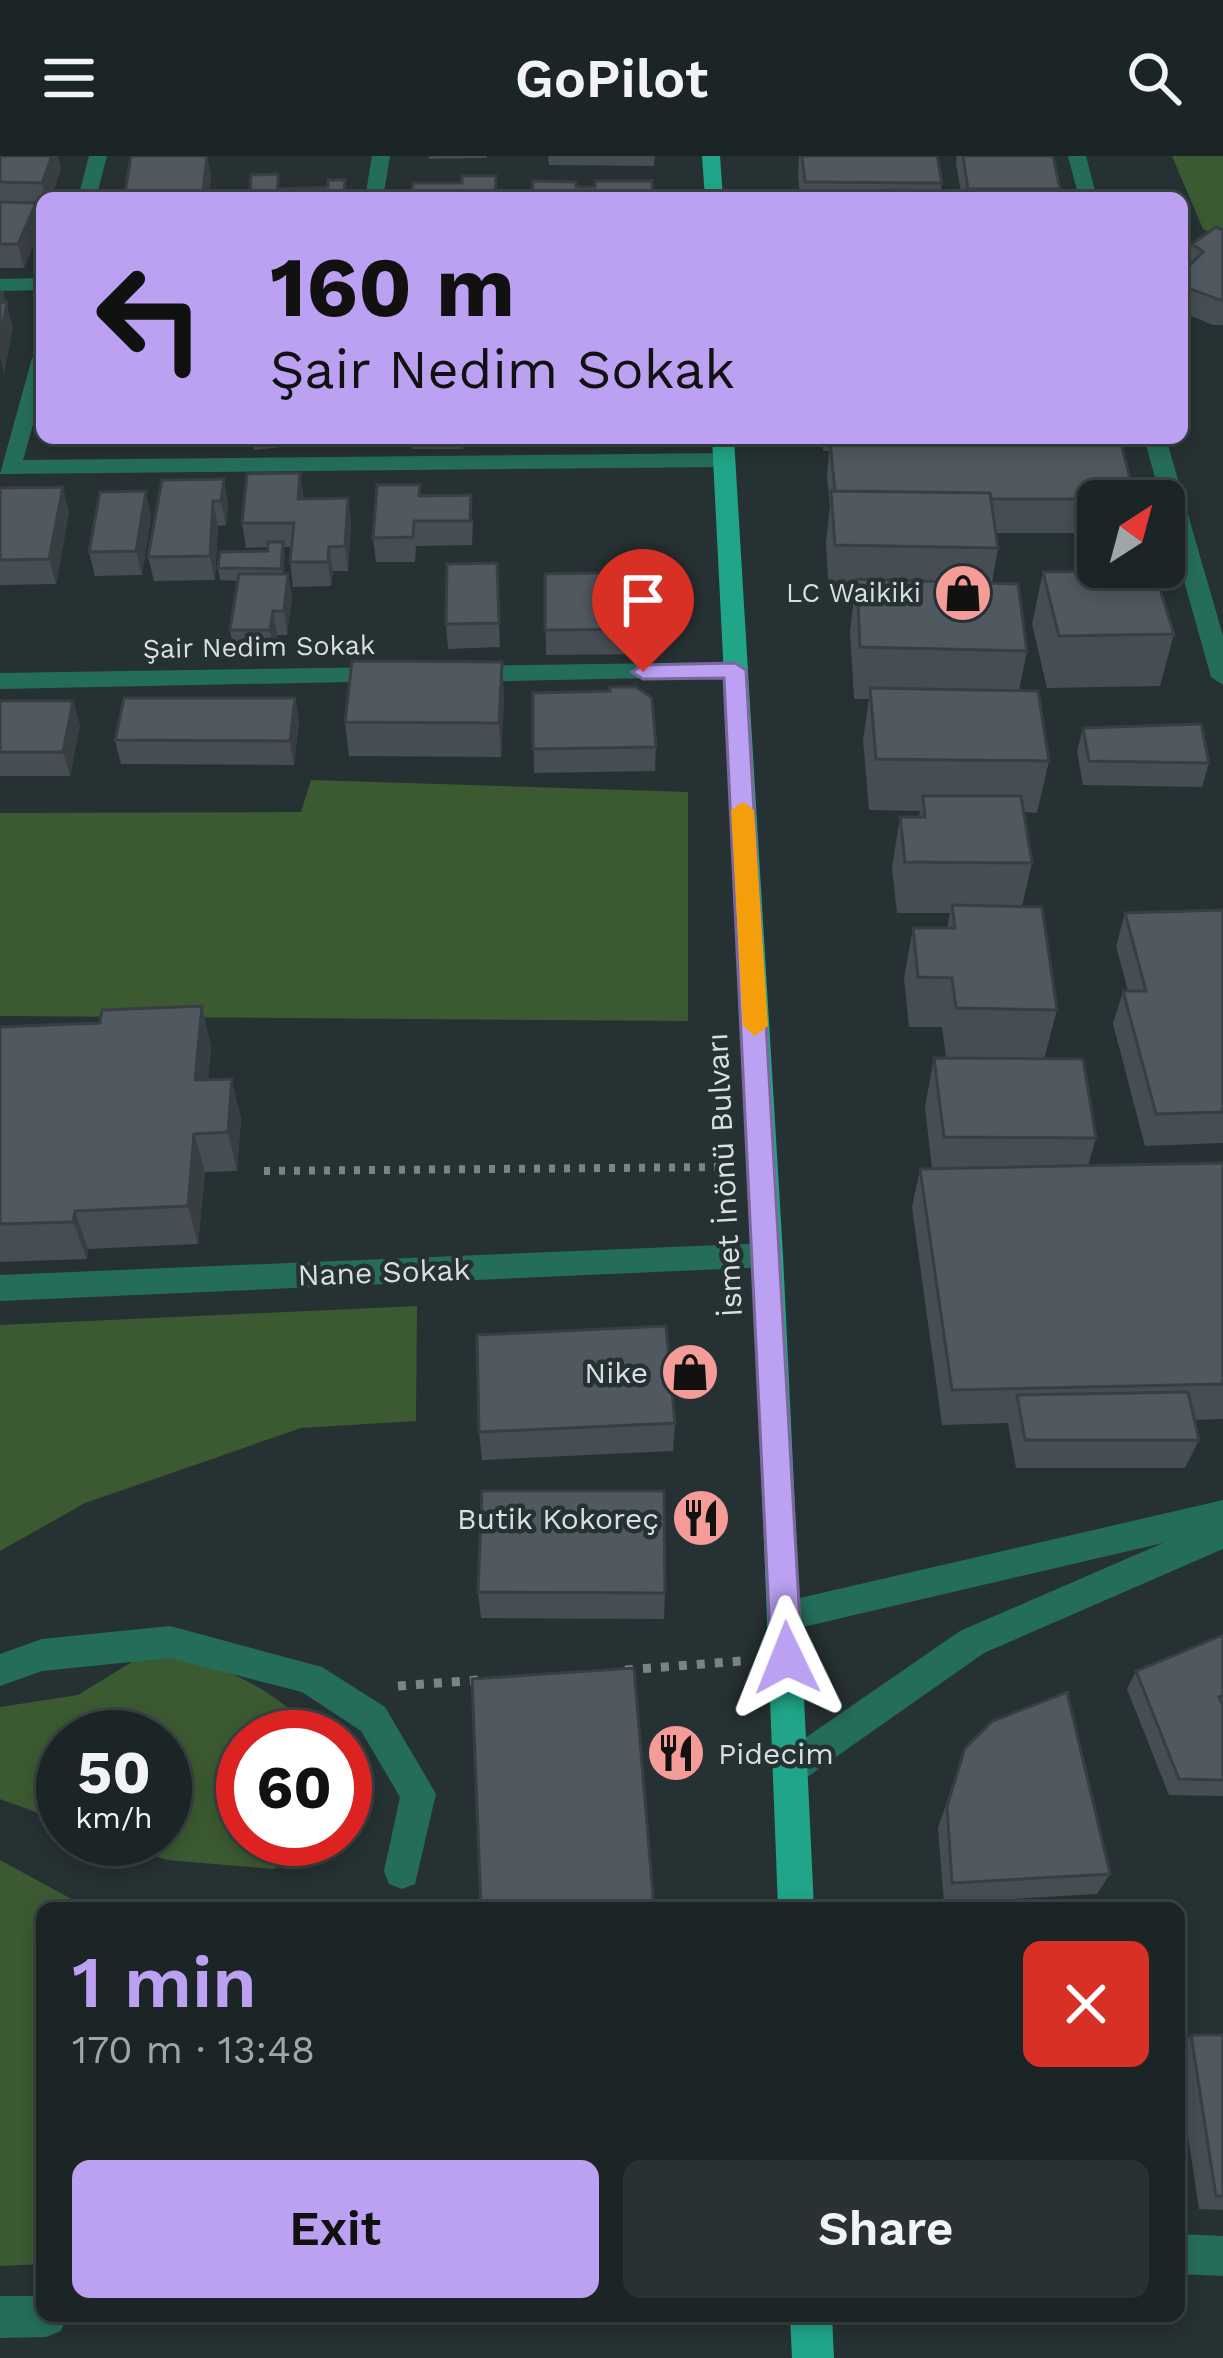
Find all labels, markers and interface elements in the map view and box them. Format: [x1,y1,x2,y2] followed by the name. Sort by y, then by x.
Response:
[36,45,102,111] icon: menu
[1121,45,1187,111] icon: search
[515,47,708,110] text: GoPilot
[270,238,515,336] text: 160 m
[72,240,228,396] icon: left
[270,338,735,401] text: Şair Nedim Sokak
[1077,480,1185,588] north arrow
[1077,480,1185,588] map controls
[592,549,694,672] pin
[932,562,994,624] shop icon: LC Waikiki
[610,567,676,633] icon: arrive
[786,577,921,609] place label: LC Waikiki
[142,629,376,665] street label: Şair Nedim Sokak
[699,1032,749,1318] street label: İsmet İnönü Bulvarı
[297,1251,471,1293] street label: Nane Sokak
[659,1341,721,1403] shop icon: Nike
[584,1355,648,1390] place label: Nike
[670,1487,732,1549] restaurant icon: Butik Kokoreç
[457,1501,659,1536] place label: Butik Kokoreç
[724,1595,850,1721] position arrow
[216,1710,372,1866] speed limit sign: 60
[645,1722,707,1784] restaurant icon: Pidecim
[718,1736,834,1771] place label: Pidecim
[77,1737,151,1808] text: 50
[75,1800,153,1835] text: km/h
[72,1940,257,2024] text: 1 min
[1023,1941,1149,2067] button: close
[72,2027,315,2072] text: 170 m · 13:48
[72,2160,599,2298] button: Exit
[623,2160,1149,2298] button: Share

